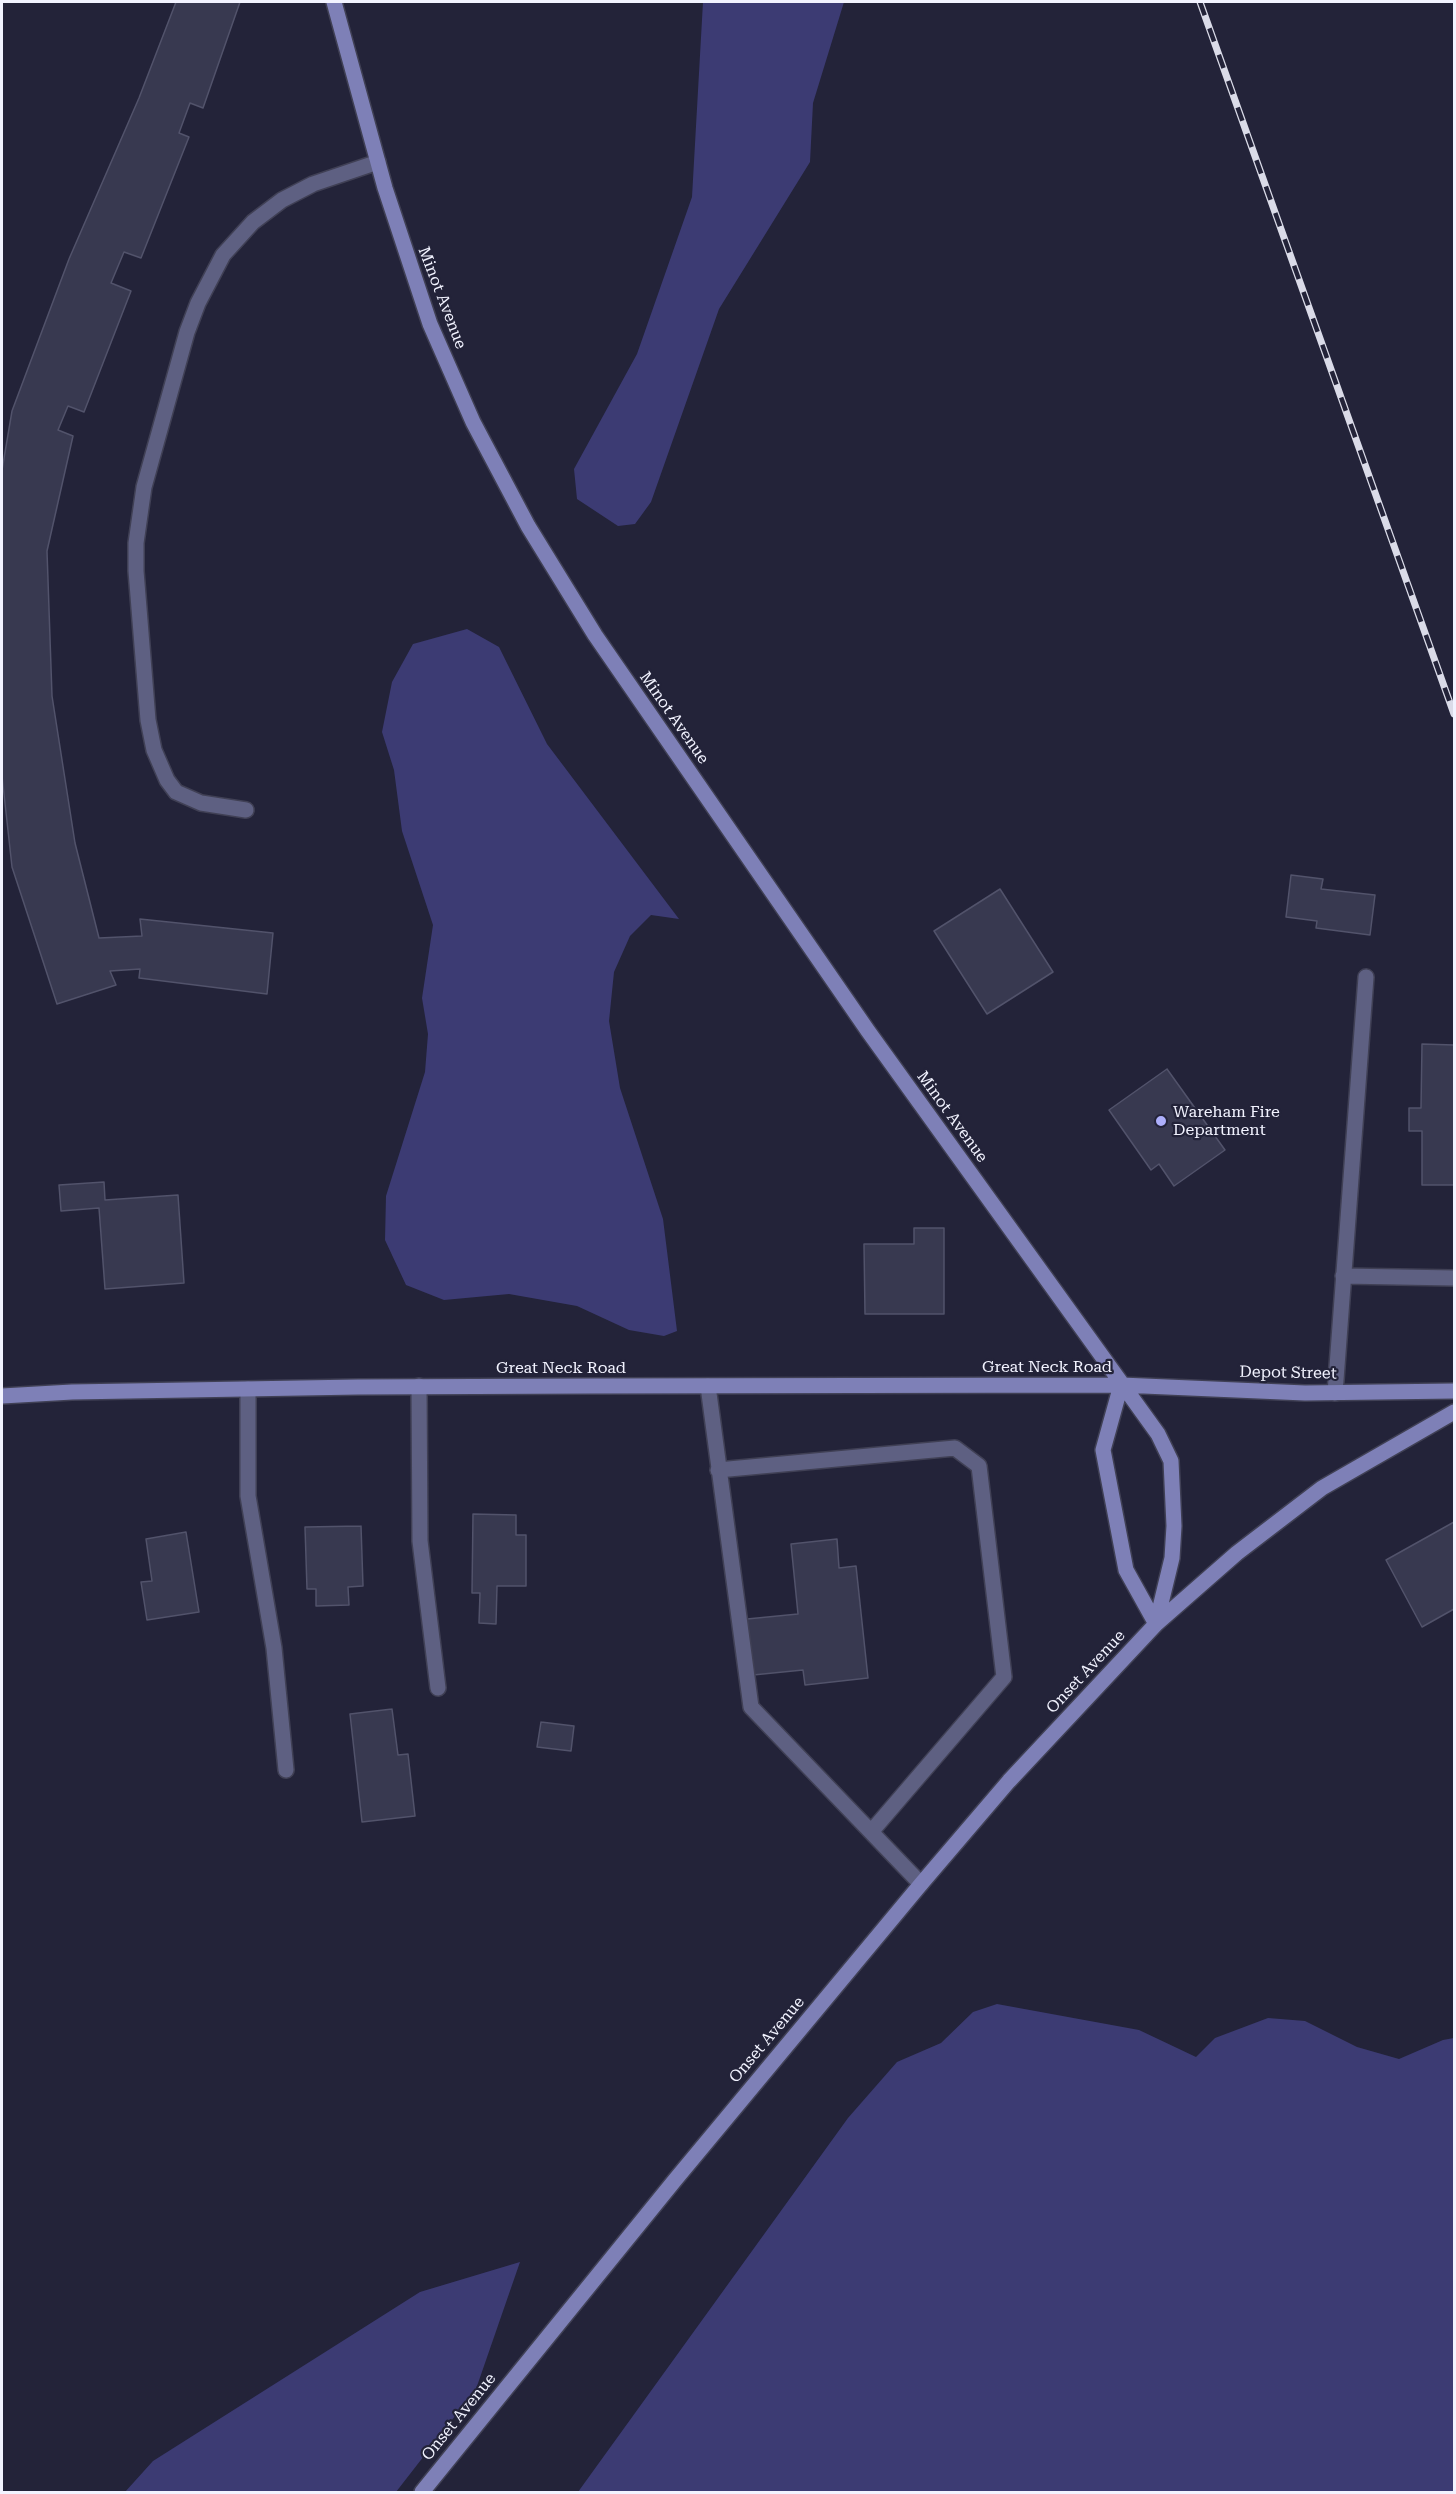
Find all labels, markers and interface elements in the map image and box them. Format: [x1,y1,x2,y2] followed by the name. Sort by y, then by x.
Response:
[414,244,470,352] street label: Minot Avenue
[635,668,713,768] street label: Minot Avenue
[913,1068,991,1166] street label: Minot Avenue
[1173,1102,1280,1140] place label: Wareham Fire Department
[1154,1114,1168,1128] marker: Wareham Fire Department
[982,1357,1112,1377] street label: Great Neck Road
[496,1358,626,1378] street label: Great Neck Road
[1239,1363,1337,1383] street label: Depot Street
[1043,1626,1129,1718] street label: Onset Avenue
[725,1993,809,2087] street label: Onset Avenue
[418,2369,500,2465] street label: Onset Avenue

